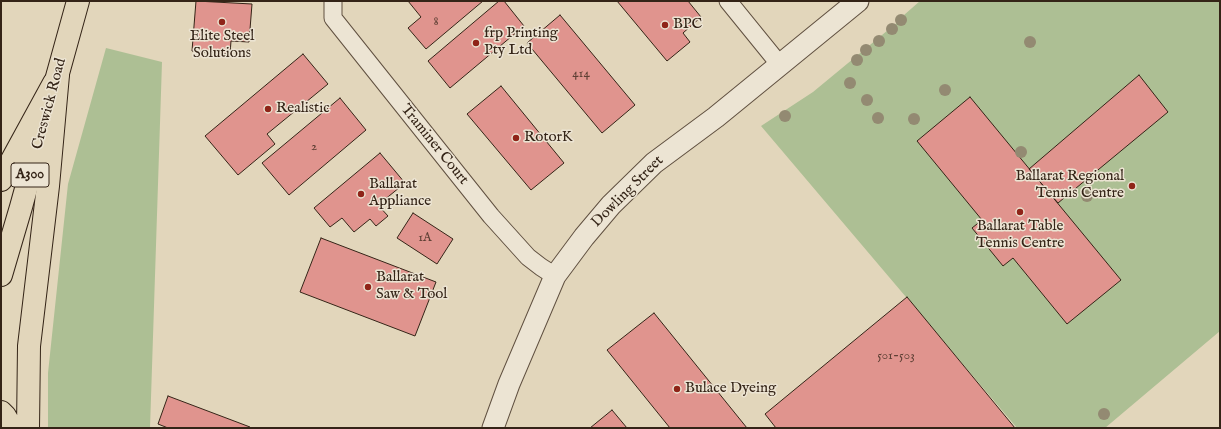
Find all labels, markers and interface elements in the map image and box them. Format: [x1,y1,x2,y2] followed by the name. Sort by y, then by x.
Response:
[433,14,439,30] house number: 8
[673,16,702,34] place label: BPC
[217,17,227,27] marker: Elite Steel Solutions
[660,20,670,30] marker: BPC
[484,25,558,60] place label: frp Printing Pty Ltd
[190,28,254,63] place label: Elite Steel Solutions
[471,38,481,48] marker: frp Printing Pty Ltd
[29,56,71,152] street label: Creswick Road
[572,66,590,82] house number: 414
[276,100,330,118] place label: Realistic
[396,101,472,189] street label: Traminer Court
[263,104,273,114] marker: Realistic
[524,129,573,147] place label: RotorK
[511,133,521,143] marker: RotorK
[311,139,317,155] house number: 2
[588,152,668,232] street label: Dowling Street
[11,163,49,187] road number: A300
[1016,168,1124,203] place label: Ballarat Regional Tennis Centre
[369,176,431,211] place label: Ballarat Appliance
[1127,181,1137,191] marker: Ballarat Regional Tennis Centre
[356,189,366,199] marker: Ballarat Appliance
[1015,207,1025,217] marker: Ballarat Table Tennis Centre
[976,218,1064,253] place label: Ballarat Table Tennis Centre
[418,230,432,246] house number: 1A
[376,269,447,304] place label: Ballarat Saw & Tool
[363,282,373,292] marker: Ballarat Saw & Tool
[877,348,915,364] house number: 501-503
[685,380,776,398] place label: Bulace Dyeing
[672,384,682,394] marker: Bulace Dyeing

